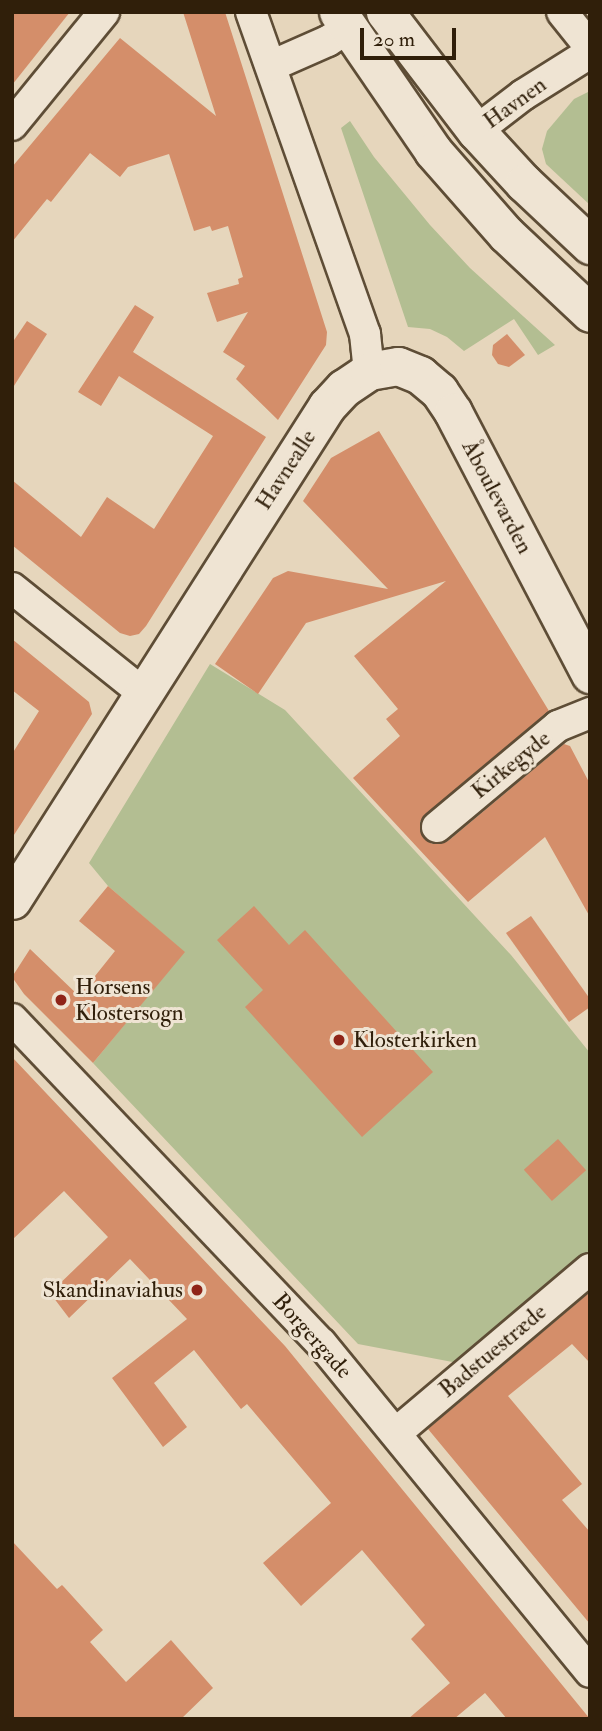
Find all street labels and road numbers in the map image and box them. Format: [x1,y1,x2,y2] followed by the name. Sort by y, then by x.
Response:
[478,71,552,135] street label: Havnen
[250,425,322,515] street label: Havnealle
[456,435,538,559] street label: Åboulevarden
[466,725,556,805] street label: Kirkegyde
[266,1287,358,1385] street label: Borgergade
[434,1298,552,1404] street label: Badstuestræde

